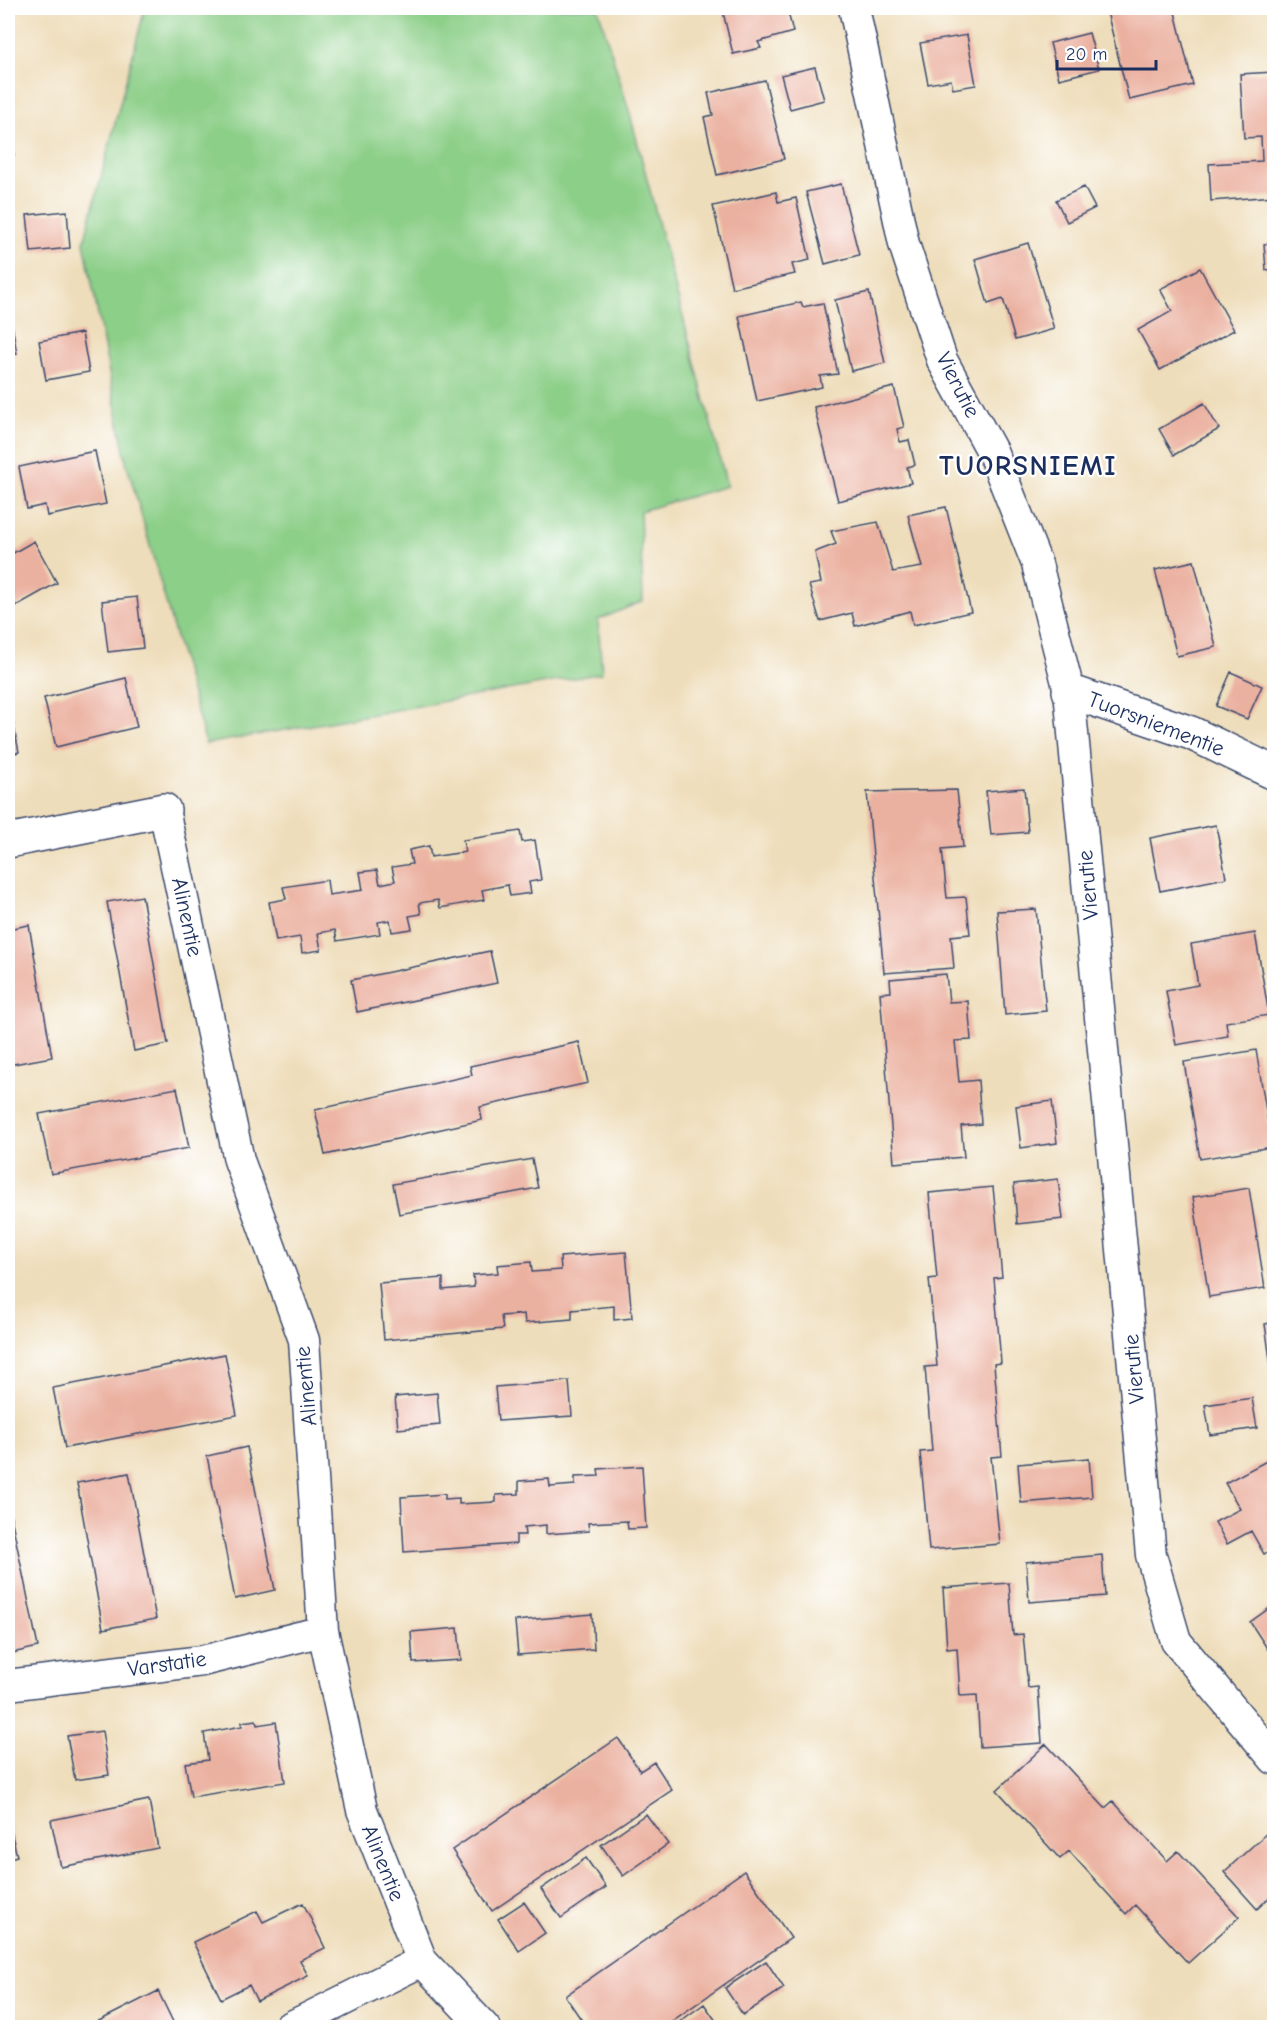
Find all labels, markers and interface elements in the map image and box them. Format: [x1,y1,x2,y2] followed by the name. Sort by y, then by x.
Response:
[1057,33,1156,71] scale bar
[1066,44,1107,65] text: 20 m
[931,348,985,422] street label: Vierutie
[939,450,1117,482] district label: TUORSNIEMI
[1084,686,1228,762] street label: Tuorsniementie
[1072,849,1104,921] street label: Vierutie
[166,875,208,959] street label: Alinentie
[1118,1333,1150,1405] street label: Vierutie
[290,1345,322,1427] street label: Alinentie
[126,1646,208,1682] street label: Varstatie
[356,1821,410,1905] street label: Alinentie

